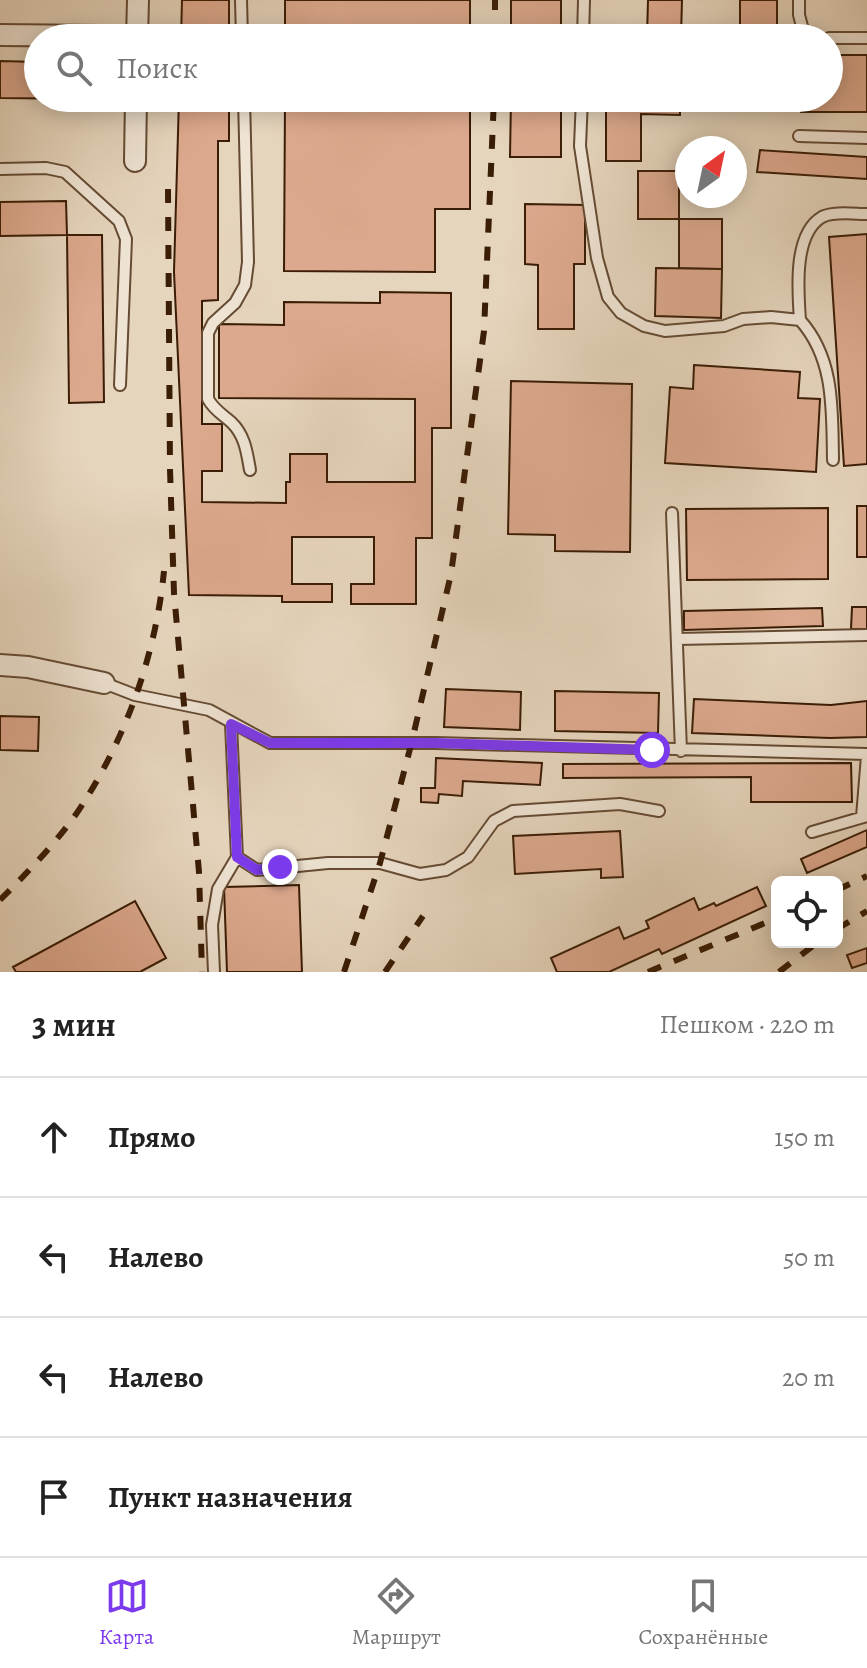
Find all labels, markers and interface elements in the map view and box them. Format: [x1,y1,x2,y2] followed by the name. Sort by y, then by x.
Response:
[24,24,843,112] search box
[52,46,96,90] icon: search
[116,48,198,88] text: Поиск
[675,136,747,208] north arrow
[634,732,670,768] route start
[262,849,298,885] route end
[771,876,843,948] map controls
[771,876,843,948] button: locate
[32,1001,116,1048] text: 3 мин
[660,1007,835,1042] text: Пешком · 220 m
[32,1115,76,1159] icon: ahead
[108,1117,195,1157] text: Прямо
[774,1120,835,1155] text: 150 m
[32,1235,76,1279] icon: left
[108,1237,203,1277] text: Налево
[783,1240,835,1275] text: 50 m
[32,1355,76,1399] icon: left
[108,1357,203,1397] text: Налево
[782,1360,835,1395] text: 20 m
[32,1475,76,1519] icon: arrive
[108,1477,353,1517] text: Пункт назначения
[99,1574,154,1652] tab: Карта
[352,1574,441,1652] tab: Маршрут
[638,1574,768,1652] tab: Сохранённые

